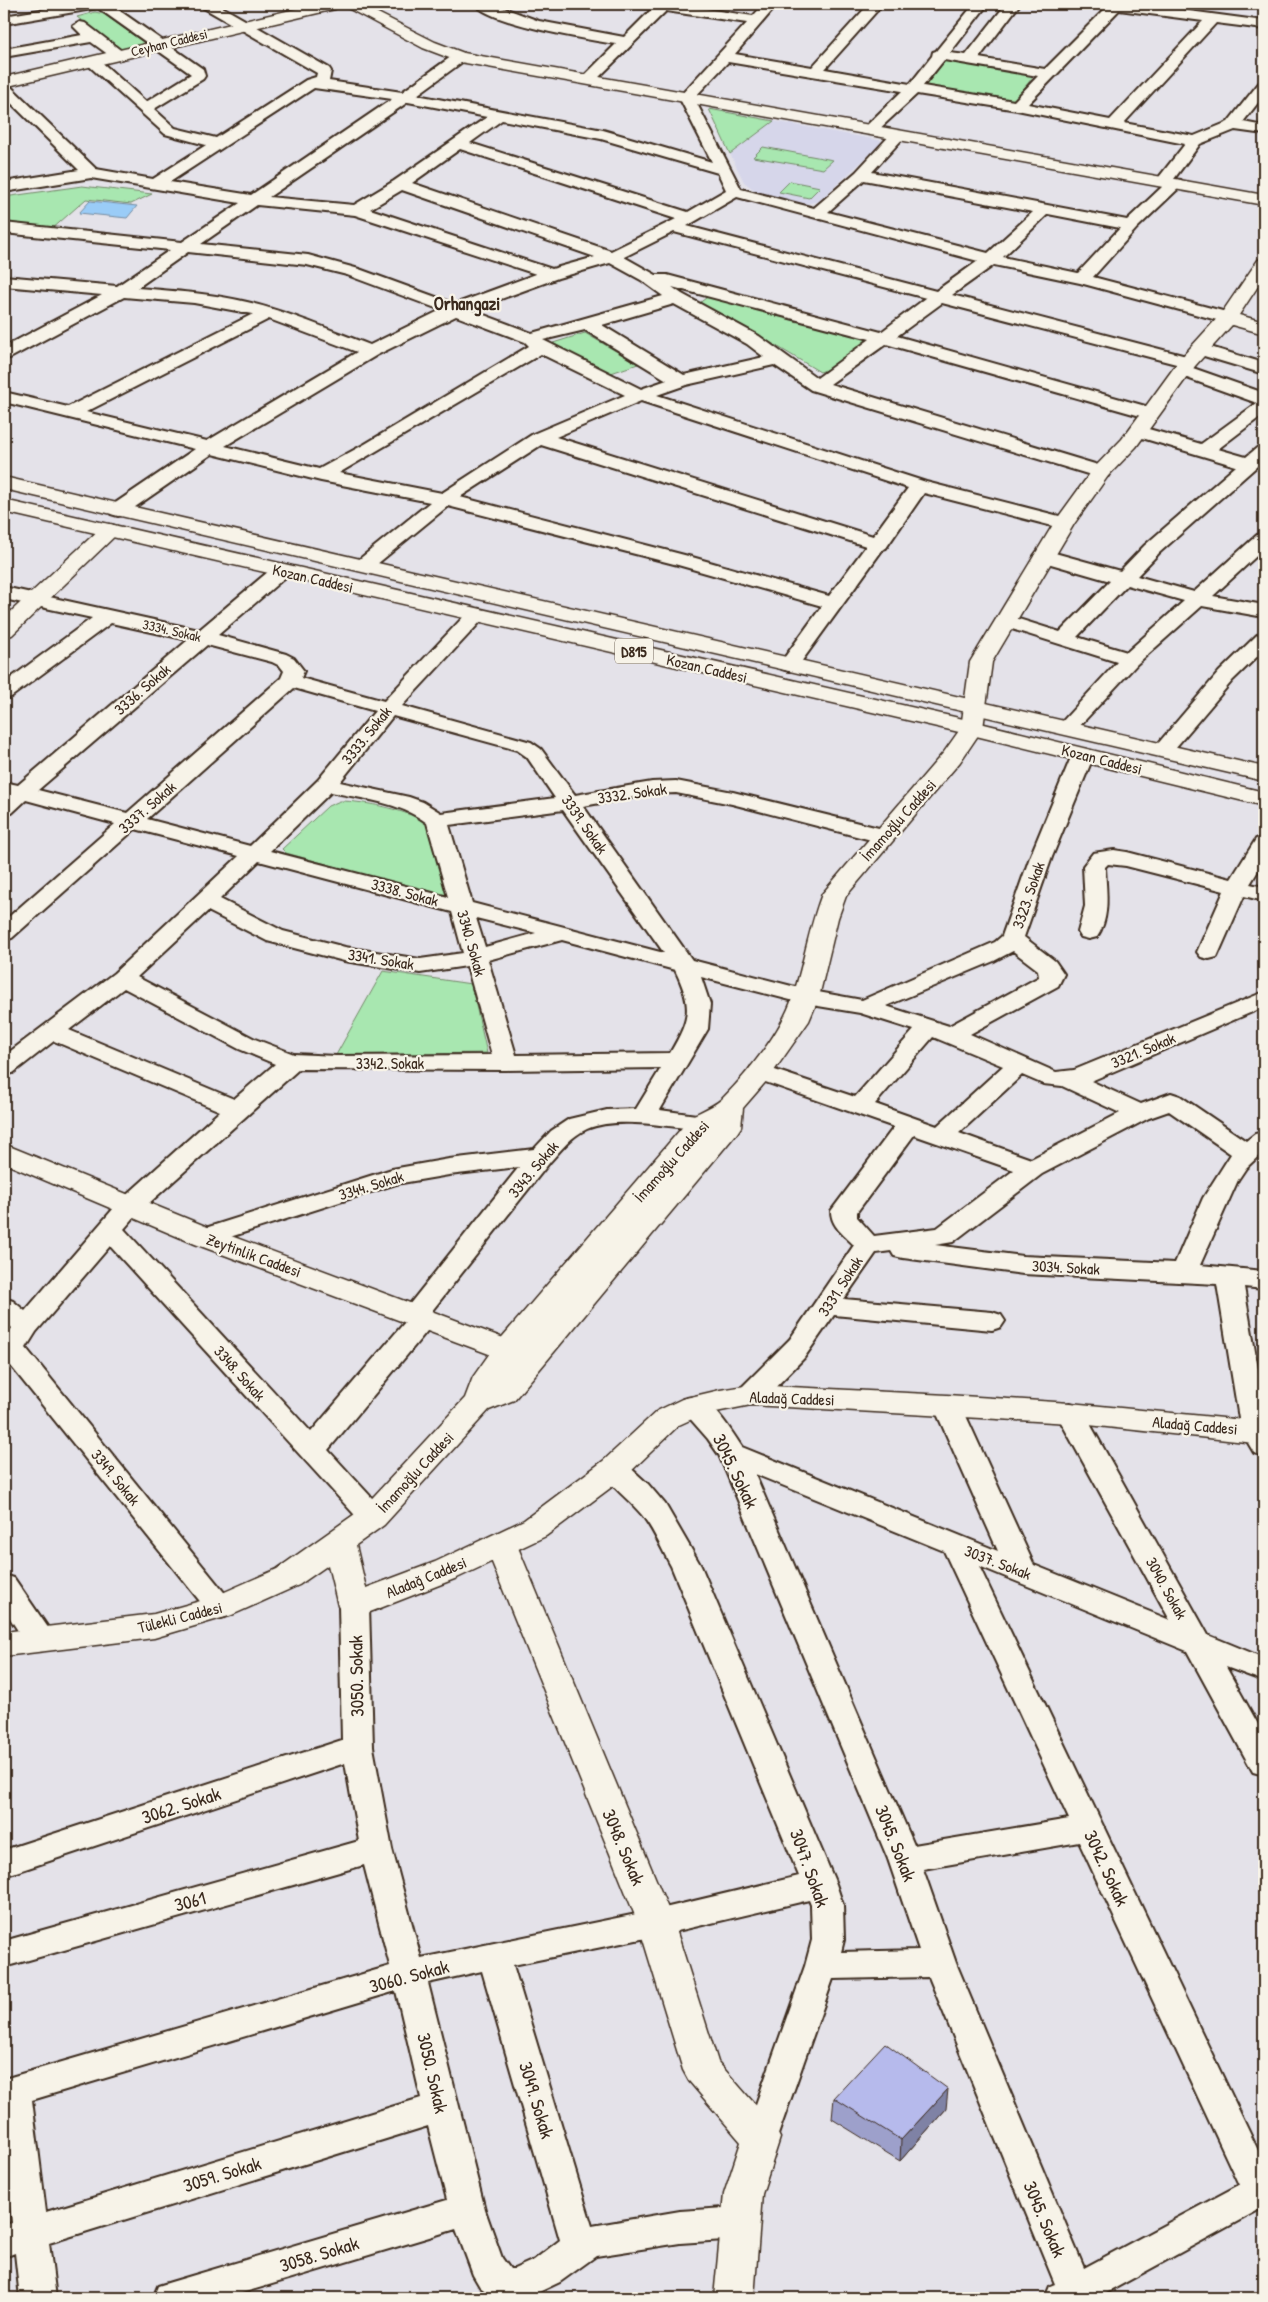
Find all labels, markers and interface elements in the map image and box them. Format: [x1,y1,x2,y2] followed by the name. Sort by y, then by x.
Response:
[129,23,210,62] street label: Ceyhan Caddesi
[434,291,500,317] district label: Orhangazi
[270,558,356,598] street label: Kozan Caddesi
[141,614,203,646] street label: 3334. Sokak
[615,638,653,664] road number: D815
[664,648,750,688] street label: Kozan Caddesi
[109,658,175,720] street label: 3336. Sokak
[336,701,397,769] street label: 3333. Sokak
[1059,738,1145,780] street label: Kozan Caddesi
[855,774,941,866] street label: İmamoğlu Caddesi
[113,776,181,838] street label: 3337. Sokak
[596,777,668,809] street label: 3332. Sokak
[557,790,614,858] street label: 3339. Sokak
[1006,858,1050,931] street label: 3323. Sokak
[369,872,441,912] street label: 3338. Sokak
[452,907,492,979] street label: 3340. Sokak
[346,943,416,975] street label: 3341. Sokak
[1107,1026,1179,1073] street label: 3321. Sokak
[356,1052,424,1074] street label: 3342. Sokak
[628,1115,714,1207] street label: İmamoğlu Caddesi
[503,1136,563,1202] street label: 3343. Sokak
[336,1165,406,1205] street label: 3344. Sokak
[204,1228,304,1282] street label: Zeytinlik Caddesi
[812,1251,868,1320] street label: 3331. Sokak
[1031,1254,1101,1280] street label: 3034. Sokak
[209,1340,271,1406] street label: 3348. Sokak
[749,1386,835,1410] street label: Aladağ Caddesi
[1152,1410,1238,1440] street label: Aladağ Caddesi
[372,1427,458,1517] street label: İmamoğlu Caddesi
[707,1429,765,1513] street label: 3045. Sokak
[86,1444,146,1510] street label: 3349. Sokak
[961,1539,1035,1585] street label: 3037. Sokak
[382,1551,470,1603] street label: Aladağ Caddesi
[1141,1553,1193,1623] street label: 3040. Sokak
[135,1596,225,1638] street label: Tülekli Caddesi
[342,1635,370,1717] street label: 3050. Sokak
[138,1780,224,1830] street label: 3062. Sokak
[869,1801,923,1885] street label: 3045. Sokak
[596,1805,652,1889] street label: 3048. Sokak
[784,1825,836,1911] street label: 3047. Sokak
[1078,1826,1136,1910] street label: 3042. Sokak
[171,1884,209,1918] street label: 3061
[366,1953,452,1999] street label: 3060. Sokak
[411,2030,455,2116] street label: 3050. Sokak
[513,2058,561,2142] street label: 3049. Sokak
[180,2150,264,2198] street label: 3059. Sokak
[1017,2177,1073,2261] street label: 3045. Sokak
[276,2230,362,2278] street label: 3058. Sokak

